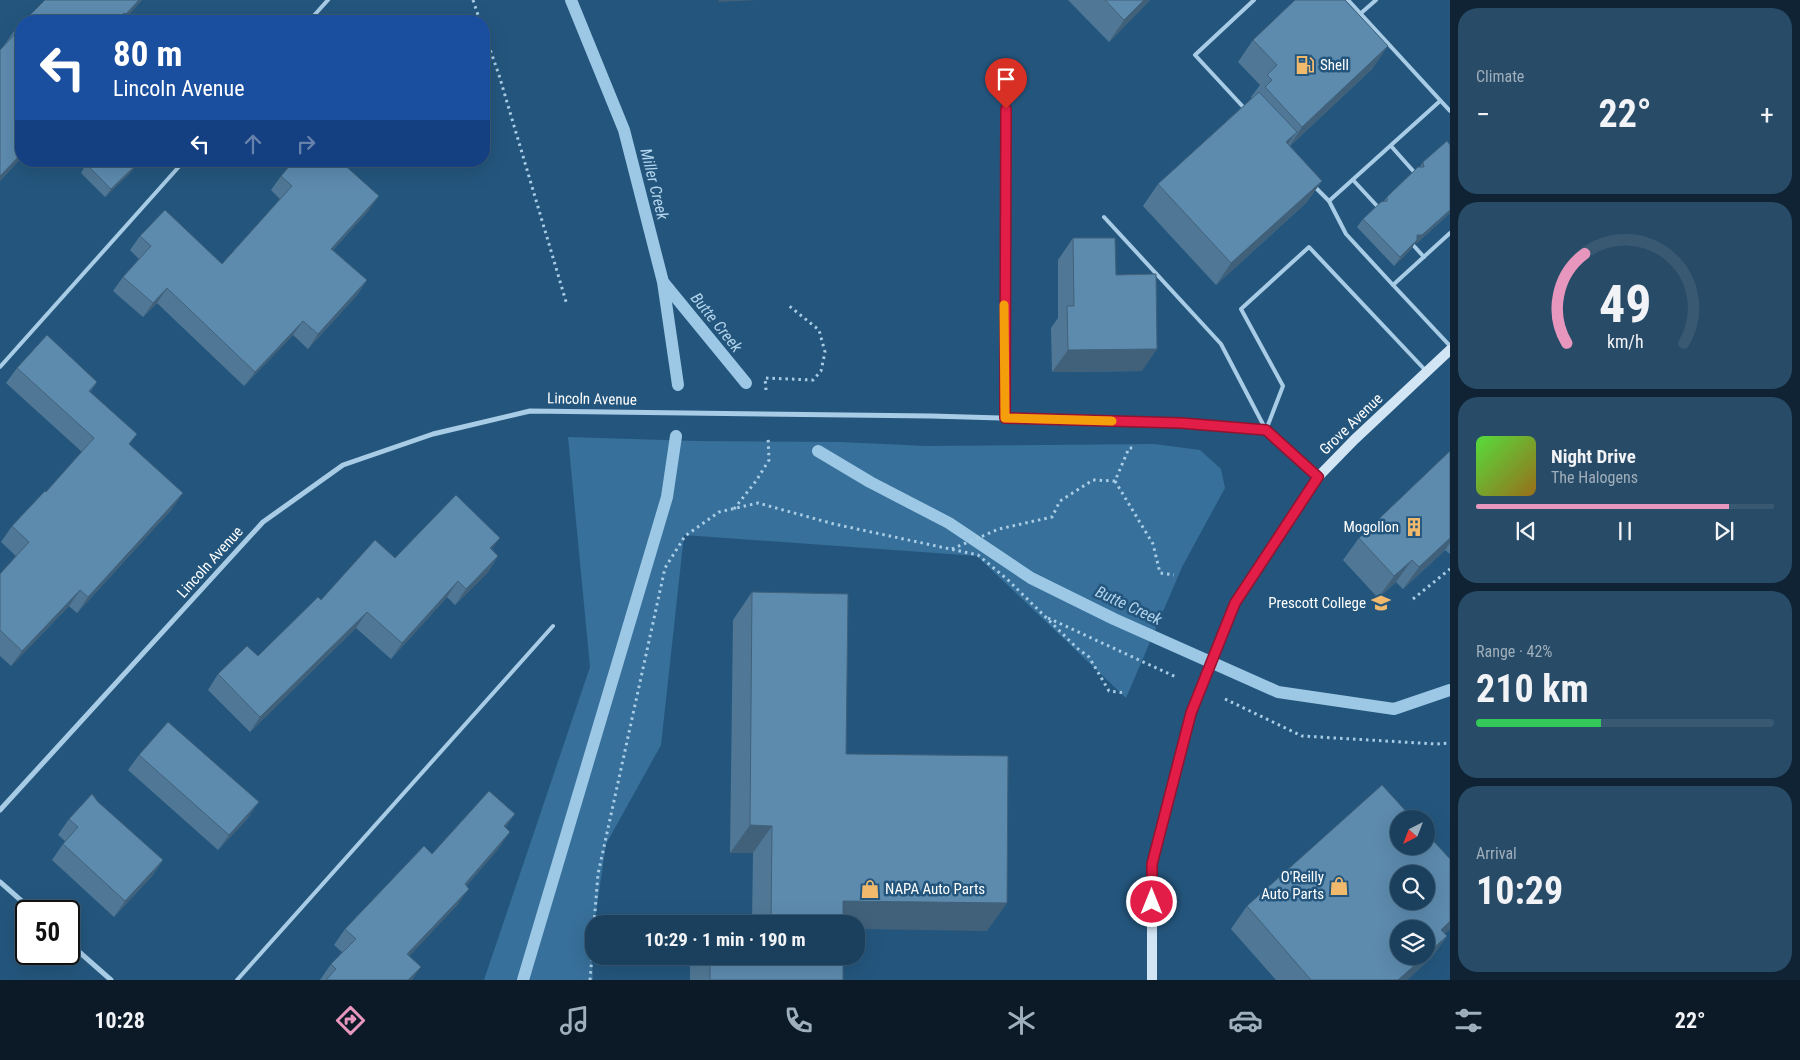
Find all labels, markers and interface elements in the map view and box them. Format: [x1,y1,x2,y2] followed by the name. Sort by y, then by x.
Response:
[113,34,182,75] text: 80 m
[30,35,95,100] icon: left
[1294,54,1316,76] fuel station icon: Shell
[1320,56,1349,74] place label: Shell
[985,58,1027,109] pin
[992,65,1020,93] icon: arrive
[1476,67,1524,86] text: Climate
[113,76,244,101] text: Lincoln Avenue
[1598,92,1652,136] text: 22°
[1476,98,1490,131] text: −
[1760,98,1774,131] text: +
[186,130,214,158] icon: left
[239,130,267,158] icon: ahead
[292,130,320,158] icon: right
[636,146,673,223] water label: Miller Creek
[1599,274,1651,335] text: 49
[687,289,747,357] water label: Butte Creek
[1607,331,1643,352] text: km/h
[547,389,637,409] street label: Lincoln Avenue
[1316,390,1386,458] street label: Grove Avenue
[1551,445,1636,468] text: Night Drive
[1551,468,1638,487] text: The Halogens
[1403,516,1425,538] building icon: Mogollon
[1512,517,1540,545] icon: previous
[1611,517,1639,545] icon: pause
[1710,517,1738,545] icon: next
[1344,518,1399,536] place label: Mogollon
[173,523,247,601] street label: Lincoln Avenue
[1093,582,1166,629] water label: Butte Creek
[1370,592,1392,614] school or university icon: Prescott College
[1268,594,1366,612] place label: Prescott College
[1476,642,1552,661] text: Range · 42%
[1476,667,1589,711] text: 210 km
[1390,810,1435,855] north arrow
[1390,810,1435,965] map controls
[1476,844,1517,863] text: Arrival
[1390,865,1435,910] button: search
[1261,868,1324,903] place label: O'Reilly Auto Parts
[1476,869,1563,913] text: 10:29
[1125,875,1177,927] position arrow
[1328,875,1350,897] shop icon: O'Reilly Auto Parts
[859,878,881,900] shop icon: NAPA Auto Parts
[885,880,985,898] place label: NAPA Auto Parts
[15,900,80,965] speed limit sign: 50
[1390,920,1435,965] button: layers
[644,928,806,951] text: 10:29 · 1 min · 190 m
[333,1003,368,1038] icon: directions
[557,1003,592,1038] icon: music
[781,1003,816,1038] icon: phone
[1004,1003,1039,1038] icon: climate
[1228,1003,1263,1038] icon: car
[1451,1003,1486,1038] icon: filters
[94,1008,145,1033] text: 10:28
[1675,1008,1706,1033] text: 22°

